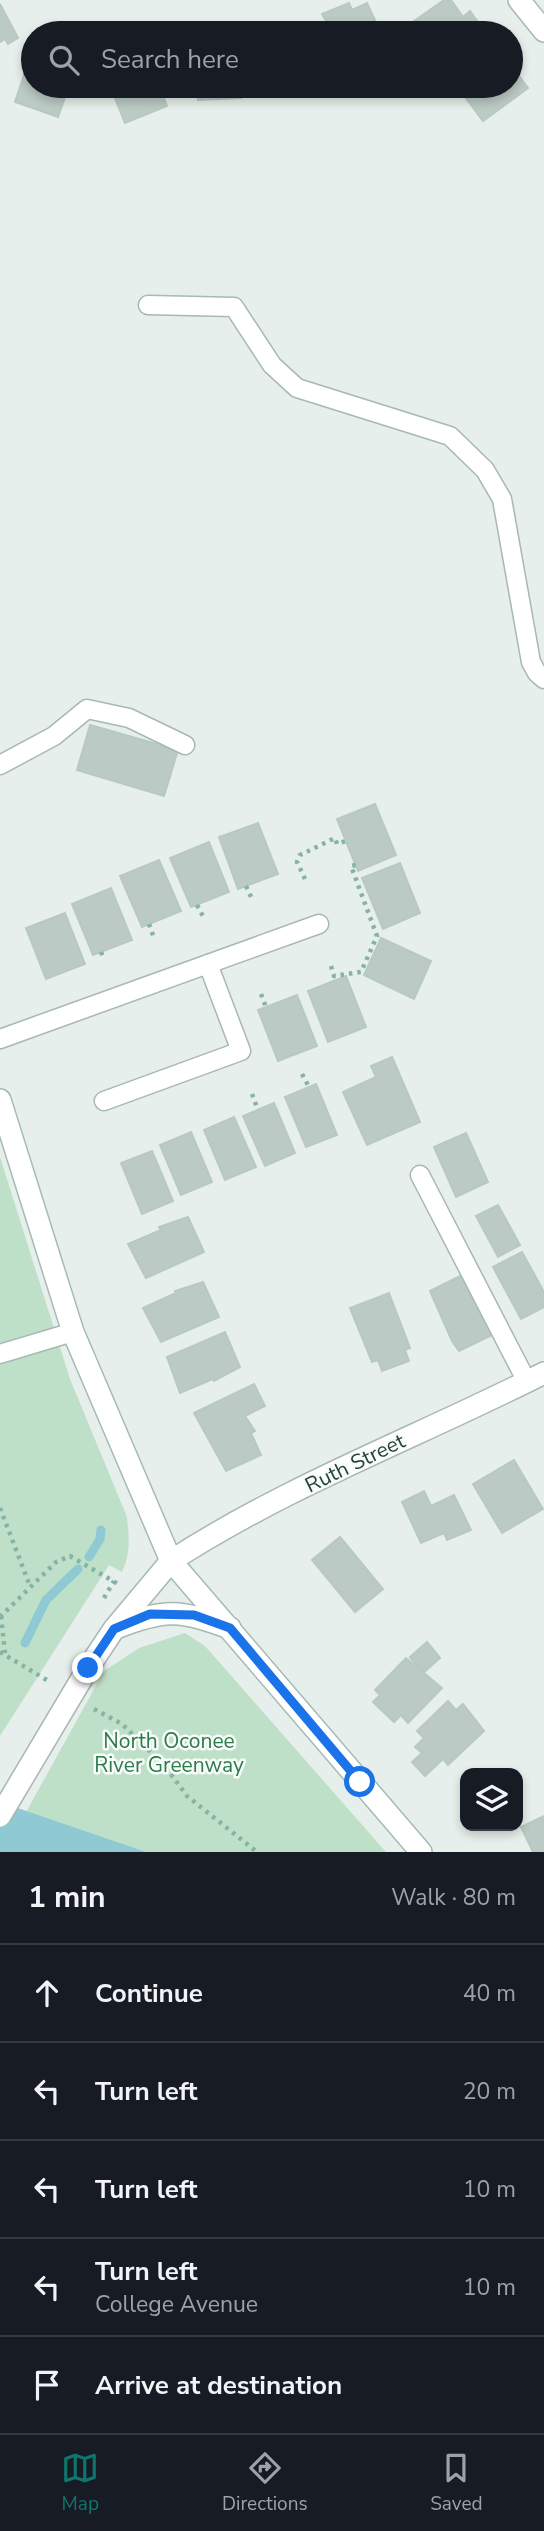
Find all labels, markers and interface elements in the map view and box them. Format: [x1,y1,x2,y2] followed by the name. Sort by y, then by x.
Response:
[21,21,523,98] search box
[45,41,83,79] icon: search
[101,42,239,77] text: Search here
[300,1427,410,1499] street label: Ruth Street
[72,1652,103,1683] route end
[94,1727,244,1779] park label: North Oconee River Greenway
[344,1766,375,1797] route start
[460,1768,523,1831] map controls
[460,1768,523,1831] button: layers
[28,1877,106,1918] text: 1 min
[391,1882,516,1913] text: Walk · 80 m
[28,1974,66,2012] icon: ahead
[95,1976,203,2011] text: Continue
[463,1978,516,2009] text: 40 m
[28,2072,66,2110] icon: left
[95,2074,198,2109] text: Turn left
[463,2076,516,2107] text: 20 m
[28,2170,66,2208] icon: left
[95,2172,198,2207] text: Turn left
[463,2174,516,2205] text: 10 m
[95,2254,198,2289] text: Turn left
[28,2268,66,2306] icon: left
[463,2272,516,2303] text: 10 m
[95,2289,258,2320] text: College Avenue
[28,2366,66,2404] icon: arrive
[95,2368,342,2403] text: Arrive at destination
[61,2449,99,2517] tab: Map
[222,2449,308,2517] tab: Directions
[430,2449,483,2517] tab: Saved

